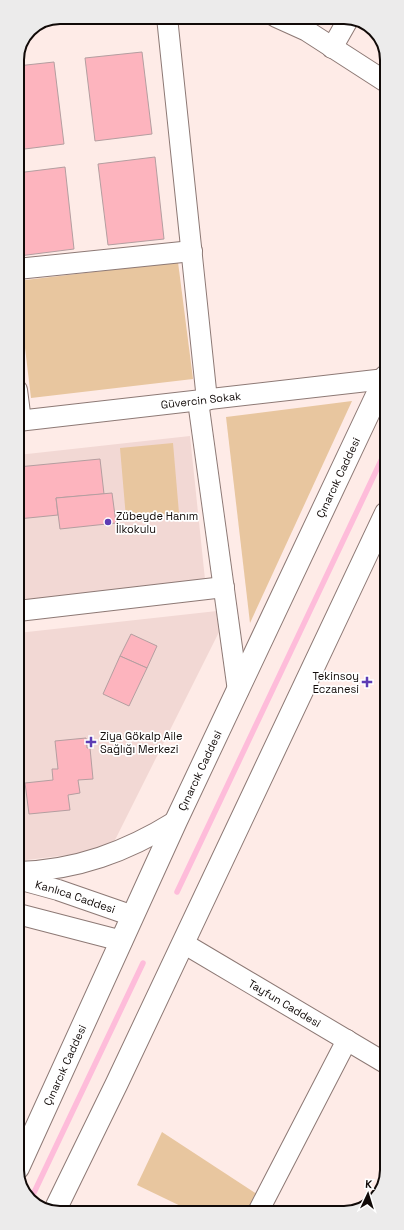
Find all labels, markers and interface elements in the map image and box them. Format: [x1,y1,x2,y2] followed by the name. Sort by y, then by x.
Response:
[160,389,242,412] street label: Güvercin Sokak
[313,435,363,520] street label: Çınarcık Caddesi
[116,509,198,536] place label: Zübeyde Hanım İlkokulu
[103,517,113,527] marker: Zübeyde Hanım İlkokulu
[312,669,359,696] place label: Tekinsoy Eczanesi
[362,677,372,687] marker: Tekinsoy Eczanesi
[175,728,225,813] street label: Çınarcık Caddesi
[100,729,182,756] place label: Ziya Gökalp Aile Sağlığı Merkezi
[85,736,97,748] marker: Ziya Gökalp Aile Sağlığı Merkezi
[34,877,117,916] street label: Kanlıca Caddesi
[246,976,324,1030] street label: Tayfun Caddesi
[40,1022,89,1108] street label: Çınarcık Caddesi
[348,1174,388,1214] north arrow
[365,1177,373,1191] text: K

